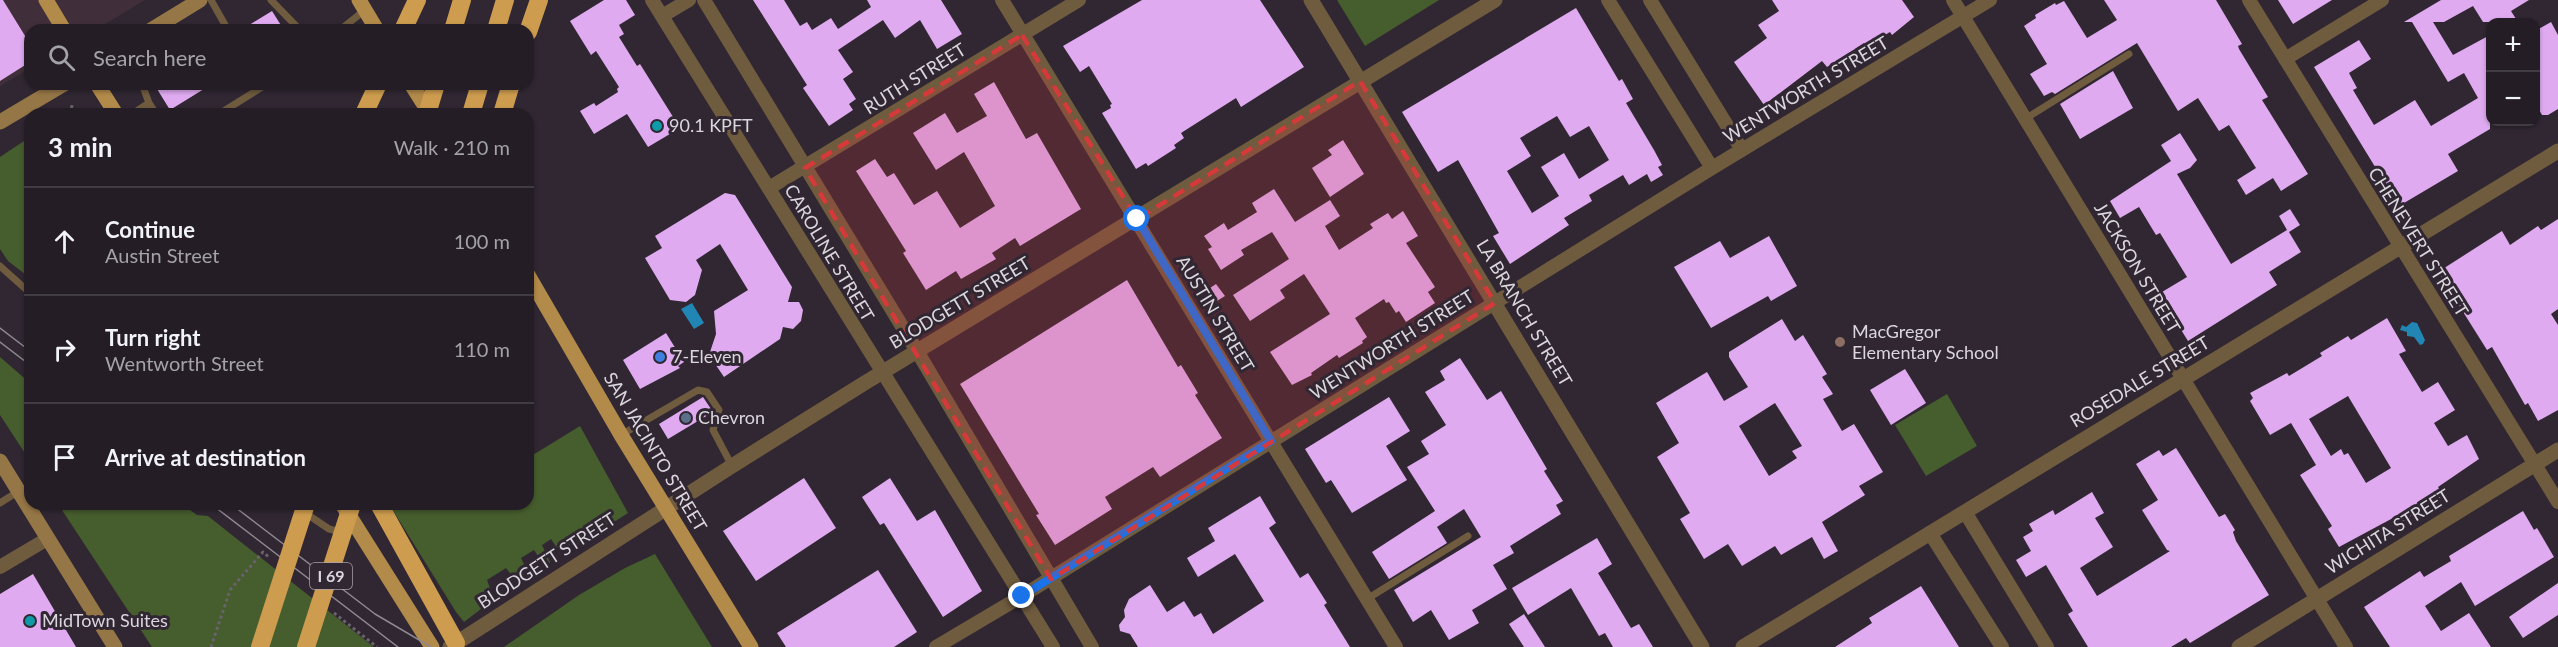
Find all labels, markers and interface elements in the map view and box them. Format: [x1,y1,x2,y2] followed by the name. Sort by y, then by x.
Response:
[2486,18,2540,126] map controls
[2486,18,2540,72] button: +
[24,24,534,90] search box
[1719,31,1893,147] street label: WENTWORTH STREET
[859,38,970,118] street label: RUTH STREET
[45,41,78,74] icon: search
[93,44,206,71] text: Search here
[2486,72,2540,126] button: −
[669,114,753,136] place label: 90.1 KPFT
[650,119,664,133] marker: 90.1 KPFT
[48,131,112,163] text: 3 min
[394,135,510,159] text: Walk · 210 m
[2364,163,2474,320] street label: CHENEVERT STREET
[780,180,880,325] street label: CAROLINE STREET
[2090,198,2186,337] street label: JACKSON STREET
[1123,205,1149,231] route start
[105,216,195,243] text: Continue
[48,225,81,258] icon: ahead
[454,229,510,253] text: 100 m
[1472,235,1578,390] street label: LA BRANCH STREET
[105,243,219,267] text: Austin Street
[885,251,1034,353] street label: BLODGETT STREET
[1172,251,1259,376] street label: AUSTIN STREET
[1305,284,1478,404] street label: WENTWORTH STREET
[1852,320,1999,363] place label: MacGregor Elementary School
[105,324,200,351] text: Turn right
[2066,331,2213,431] street label: ROSEDALE STREET
[48,333,81,366] icon: right
[1833,335,1847,349] marker: MacGregor Elementary School
[454,337,510,361] text: 110 m
[672,345,742,367] place label: 7-Eleven
[653,350,667,364] marker: 7-Eleven
[105,351,264,375] text: Wentworth Street
[600,368,712,535] street label: SAN JACINTO STREET
[698,406,765,428] place label: Chevron
[679,411,693,425] marker: Chevron
[48,441,81,474] icon: arrive
[105,444,306,471] text: Arrive at destination
[2321,484,2454,578] street label: WICHITA STREET
[473,507,620,613] street label: BLODGETT STREET
[310,563,352,589] road number: I 69
[1008,582,1034,608] route end
[42,609,168,631] place label: MidTown Suites
[23,614,37,628] marker: MidTown Suites

